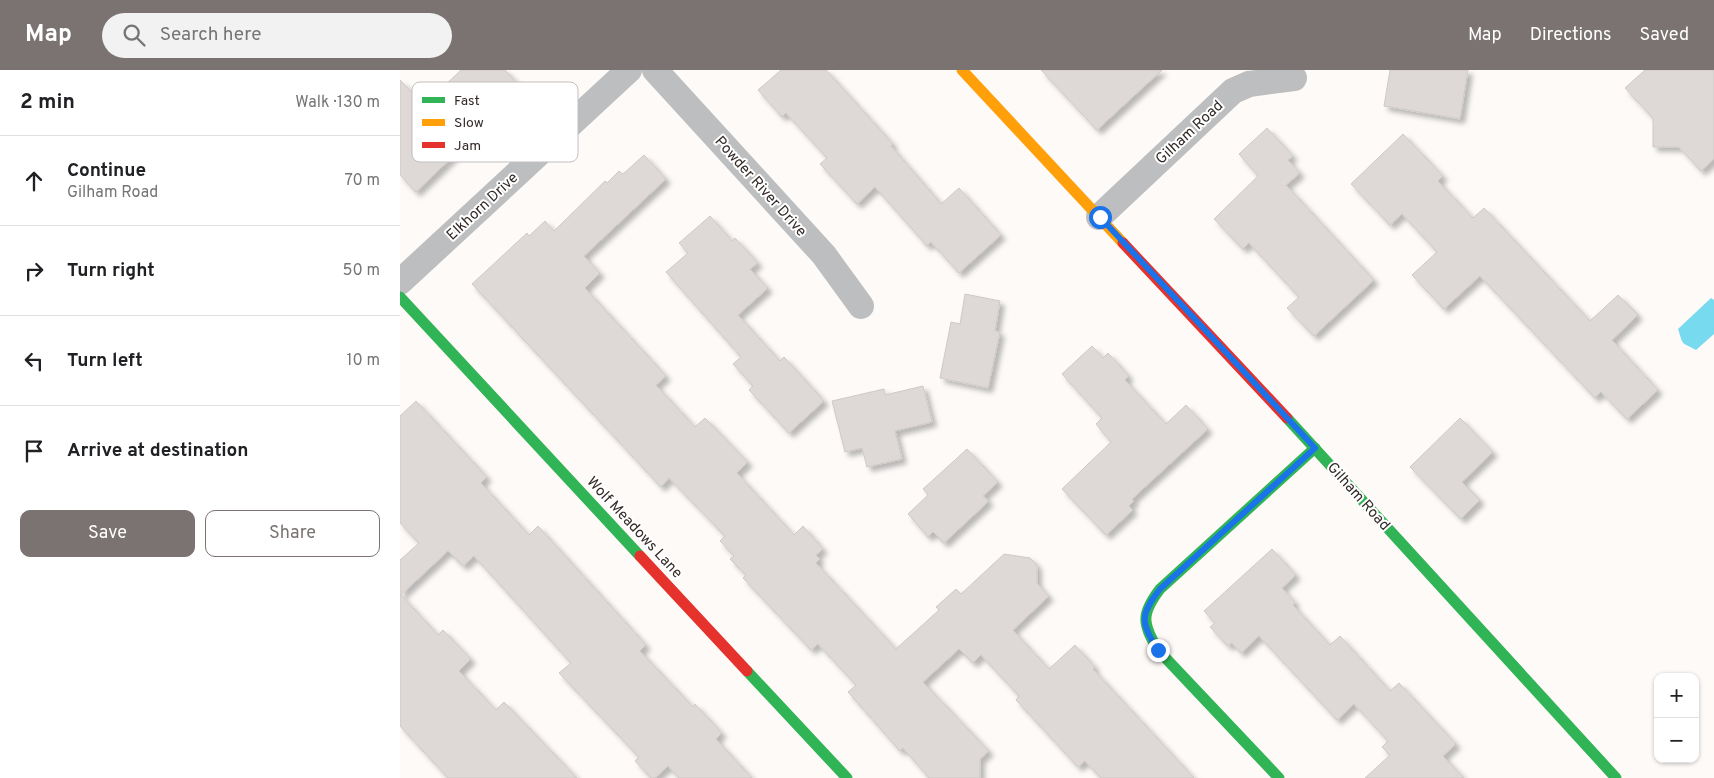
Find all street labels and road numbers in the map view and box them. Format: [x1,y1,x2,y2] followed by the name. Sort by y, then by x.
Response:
[1152,97,1228,169] street label: Gilham Road
[710,133,810,241] street label: Powder River Drive
[443,169,523,245] street label: Elkhorn Drive
[1322,459,1394,535] street label: Gilham Road
[582,473,686,583] street label: Wolf Meadows Lane

